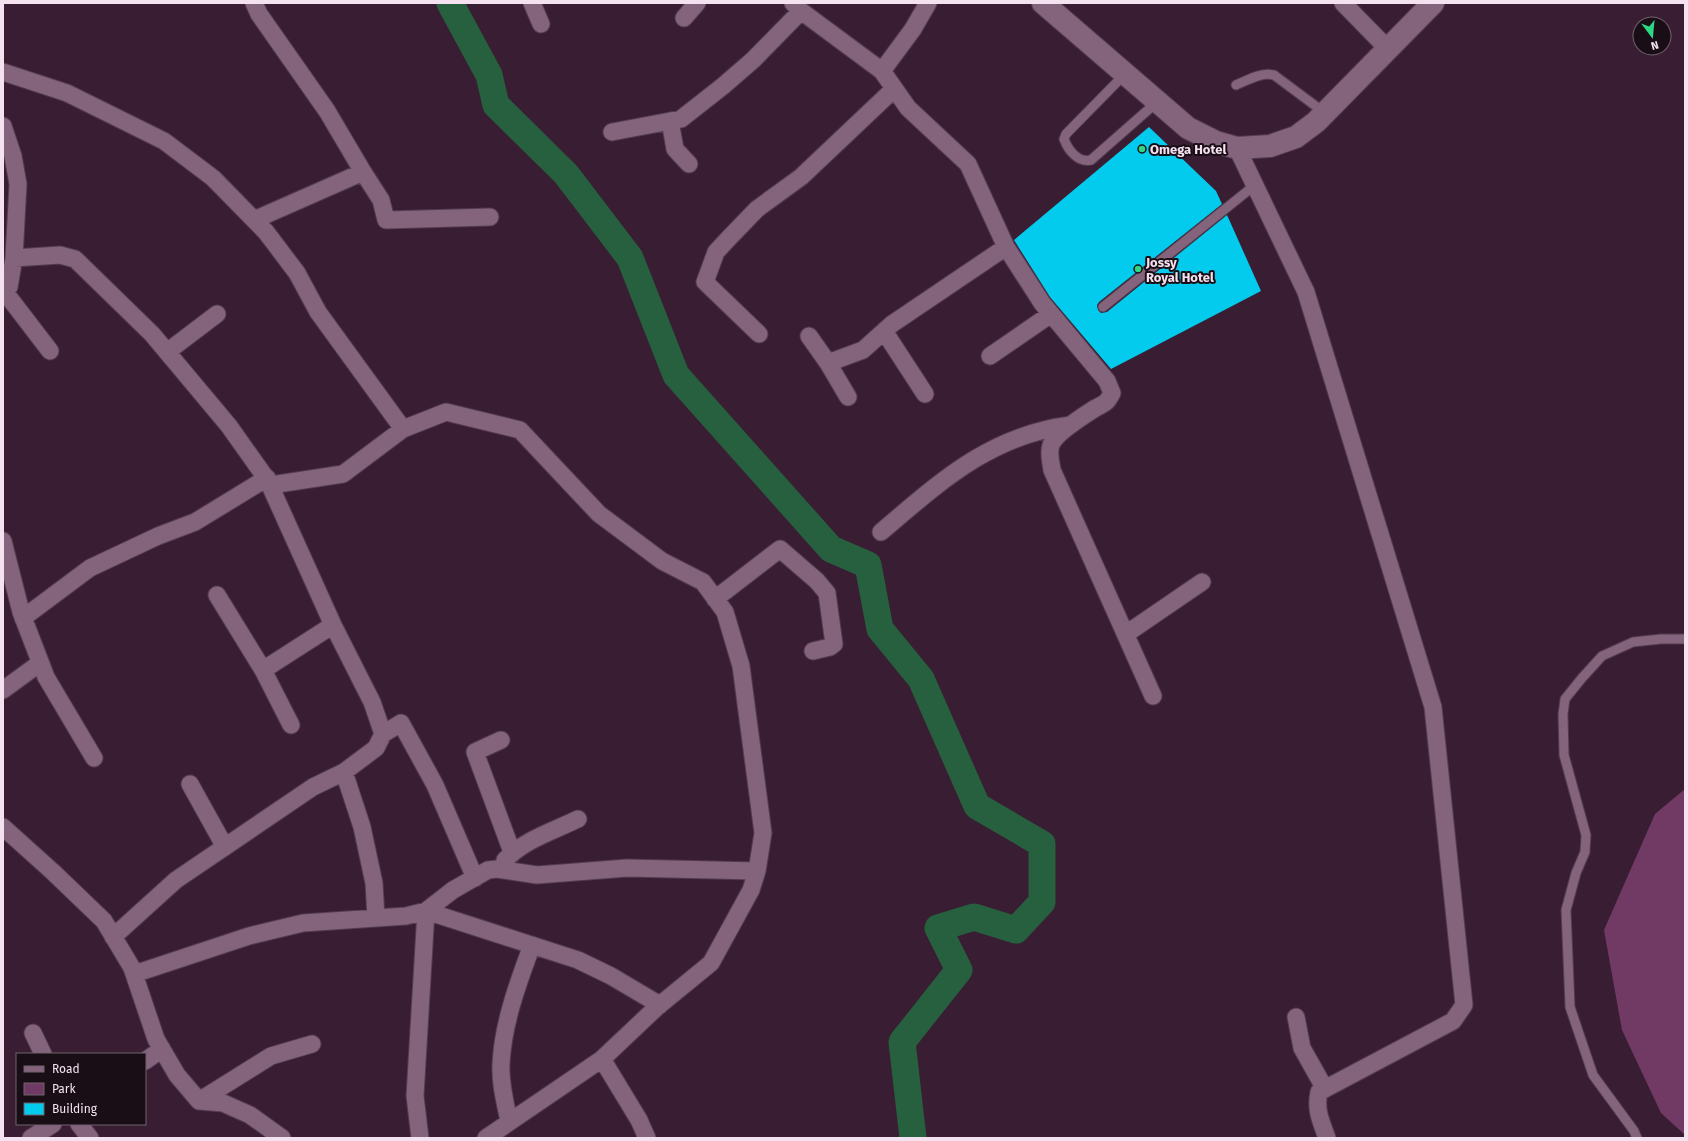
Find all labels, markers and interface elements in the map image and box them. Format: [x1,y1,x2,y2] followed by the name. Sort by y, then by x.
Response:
[1632,16,1672,56] north arrow
[1649,38,1660,52] text: N
[1150,142,1226,157] place label: Omega Hotel
[1137,144,1147,154] marker: Omega Hotel
[1145,255,1214,285] place label: Jossy Royal Hotel
[1133,264,1143,274] marker: Jossy Royal Hotel
[16,1053,146,1125] legend
[52,1062,80,1076] text: Road
[52,1082,76,1096] text: Park
[52,1102,98,1116] text: Building

